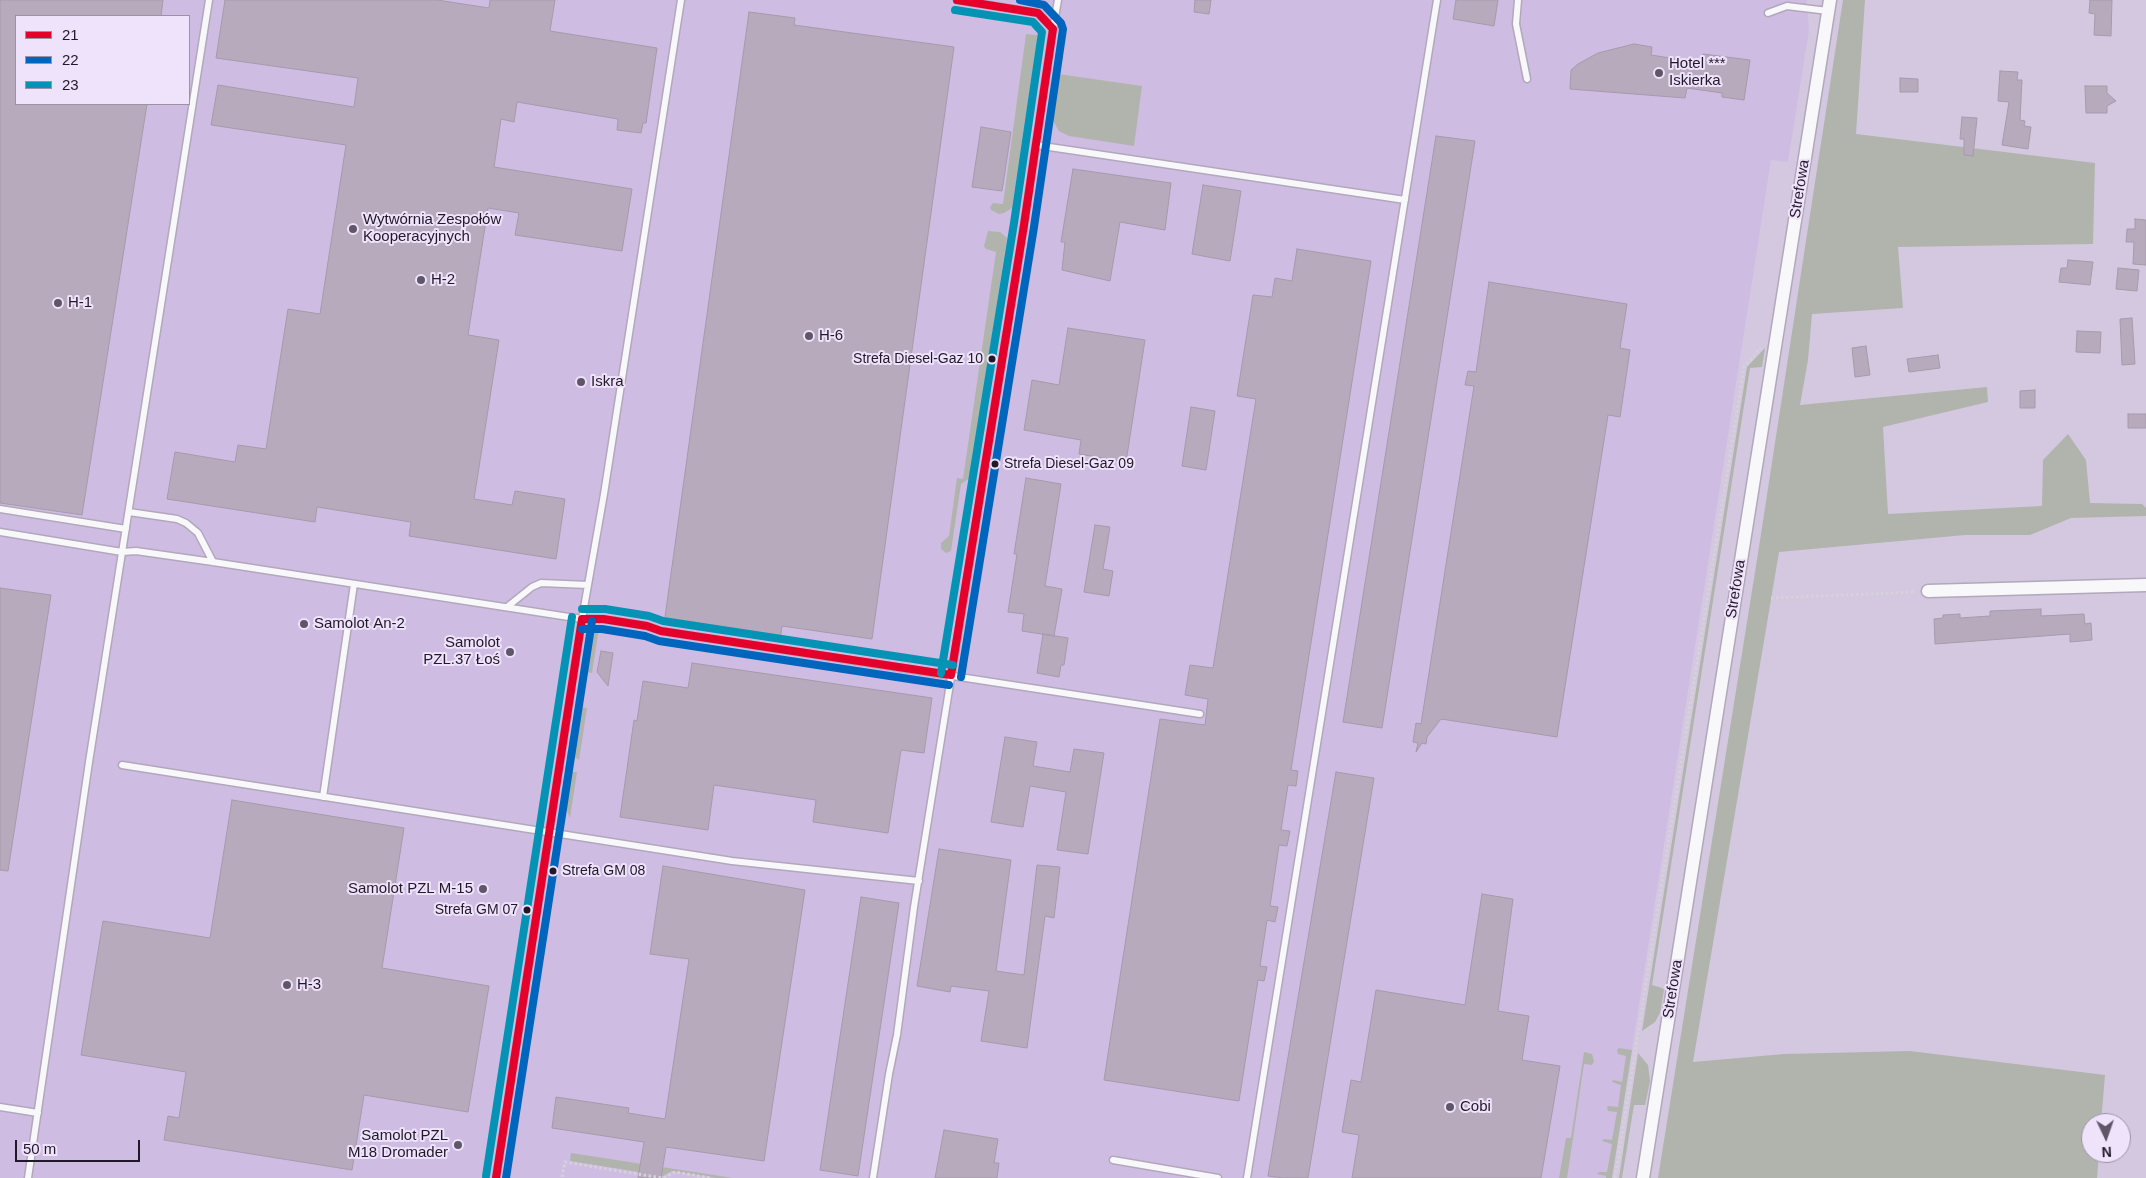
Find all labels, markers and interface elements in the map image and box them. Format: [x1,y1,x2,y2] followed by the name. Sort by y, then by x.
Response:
[15,15,190,105] legend
[62,26,79,43] text: 21
[62,51,79,68] text: 22
[1669,55,1726,90] place label: Hotel *** Iskierka
[1653,67,1665,79] marker: Hotel *** Iskierka
[62,76,79,93] text: 23
[1786,158,1814,220] street label: Strefowa
[363,211,501,246] place label: Wytwórnia Zespołów Kooperacyjnych
[347,223,359,235] marker: Wytwórnia Zespołów Kooperacyjnych
[431,271,455,289] place label: H-2
[415,274,427,286] marker: H-2
[68,294,92,312] place label: H-1
[52,297,64,309] marker: H-1
[819,327,843,345] place label: H-6
[803,330,815,342] marker: H-6
[853,351,983,367] place label: Strefa Diesel-Gaz 10
[987,354,997,364] marker: Strefa Diesel-Gaz 10
[591,373,624,391] place label: Iskra
[575,376,587,388] marker: Iskra
[1004,456,1134,472] place label: Strefa Diesel-Gaz 09
[990,459,1000,469] marker: Strefa Diesel-Gaz 09
[1722,558,1750,620] street label: Strefowa
[314,615,405,633] place label: Samolot An-2
[298,618,310,630] marker: Samolot An-2
[423,634,500,669] place label: Samolot PZL.37 Łoś
[504,646,516,658] marker: Samolot PZL.37 Łoś
[562,863,645,879] place label: Strefa GM 08
[548,866,558,876] marker: Strefa GM 08
[348,880,473,898] place label: Samolot PZL M-15
[477,883,489,895] marker: Samolot PZL M-15
[435,902,518,918] place label: Strefa GM 07
[522,905,532,915] marker: Strefa GM 07
[1659,958,1687,1020] street label: Strefowa
[297,976,321,994] place label: H-3
[281,979,293,991] marker: H-3
[1460,1098,1491,1116] place label: Cobi
[1444,1101,1456,1113] marker: Cobi
[2081,1113,2131,1163] north arrow
[348,1127,448,1162] place label: Samolot PZL M18 Dromader
[18,1130,142,1162] scale bar
[452,1139,464,1151] marker: Samolot PZL M18 Dromader
[23,1140,56,1157] text: 50 m
[2101,1144,2112,1160] text: N

